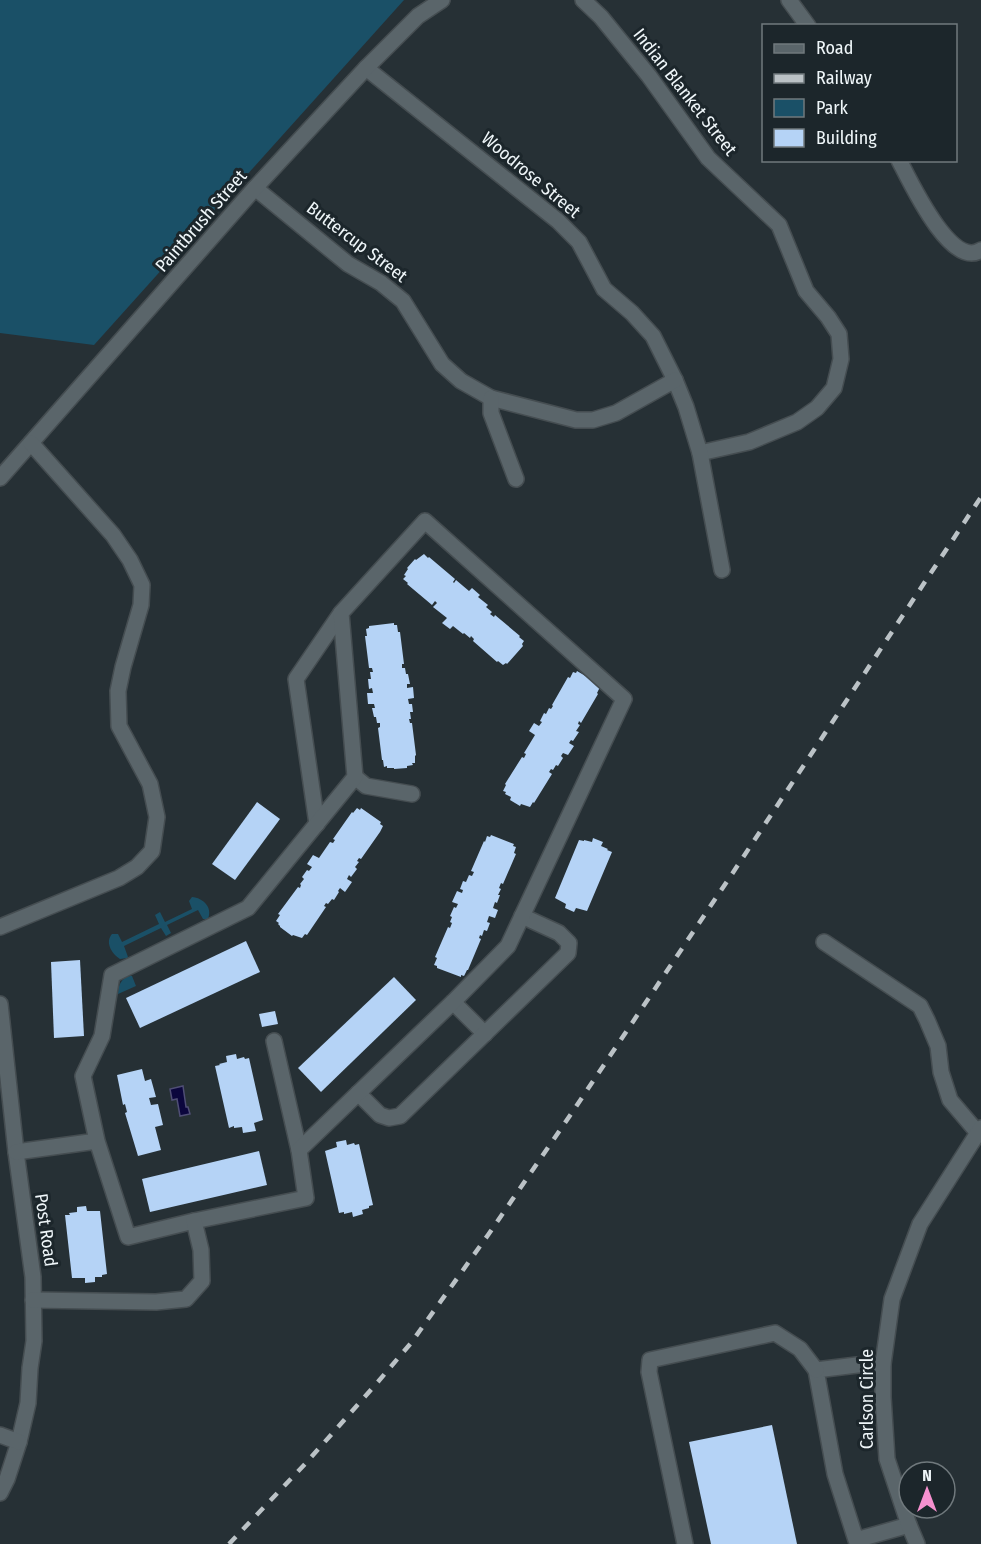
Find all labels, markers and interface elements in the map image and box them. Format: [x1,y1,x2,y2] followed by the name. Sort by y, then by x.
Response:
[629,24,742,160] street label: Indian Blanket Street
[762,24,957,162] legend
[816,37,853,59] text: Road
[816,67,872,89] text: Railway
[816,97,849,119] text: Park
[477,127,585,223] street label: Woodrose Street
[816,127,877,149] text: Building
[151,165,251,277] street label: Paintbrush Street
[302,197,412,287] street label: Buttercup Street
[30,1192,62,1268] street label: Post Road
[856,1349,878,1449] street label: Carlson Circle
[897,1460,957,1520] north arrow
[922,1466,932,1485] text: N

